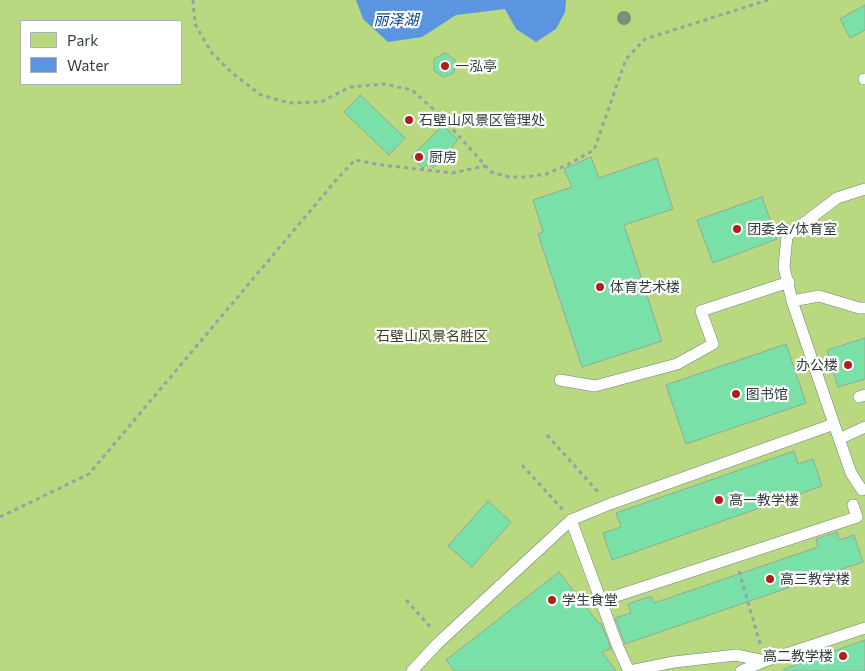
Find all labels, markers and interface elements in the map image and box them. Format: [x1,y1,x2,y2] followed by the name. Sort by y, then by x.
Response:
[374,11,418,29] water label: 丽泽湖
[20,20,182,85] legend
[67,31,98,49] text: Park
[67,56,109,74] text: Water
[455,58,497,74] place label: 一泓亭
[439,60,451,72] marker: 一泓亭
[419,112,545,128] place label: 石壁山风景区管理处
[403,114,415,126] marker: 石壁山风景区管理处
[429,149,457,165] place label: 厨房
[413,151,425,163] marker: 厨房
[747,221,837,237] place label: 团委会/体育室
[731,223,743,235] marker: 团委会/体育室
[610,279,680,295] place label: 体育艺术楼
[594,281,606,293] marker: 体育艺术楼
[376,328,488,344] park label: 石壁山风景名胜区
[796,357,838,373] place label: 办公楼
[842,359,854,371] marker: 办公楼
[746,386,788,402] place label: 图书馆
[730,388,742,400] marker: 图书馆
[729,492,799,508] place label: 高一教学楼
[713,494,725,506] marker: 高一教学楼
[780,571,850,587] place label: 高三教学楼
[764,573,776,585] marker: 高三教学楼
[562,592,618,608] place label: 学生食堂
[546,594,558,606] marker: 学生食堂
[763,648,833,664] place label: 高二教学楼
[837,650,849,662] marker: 高二教学楼

